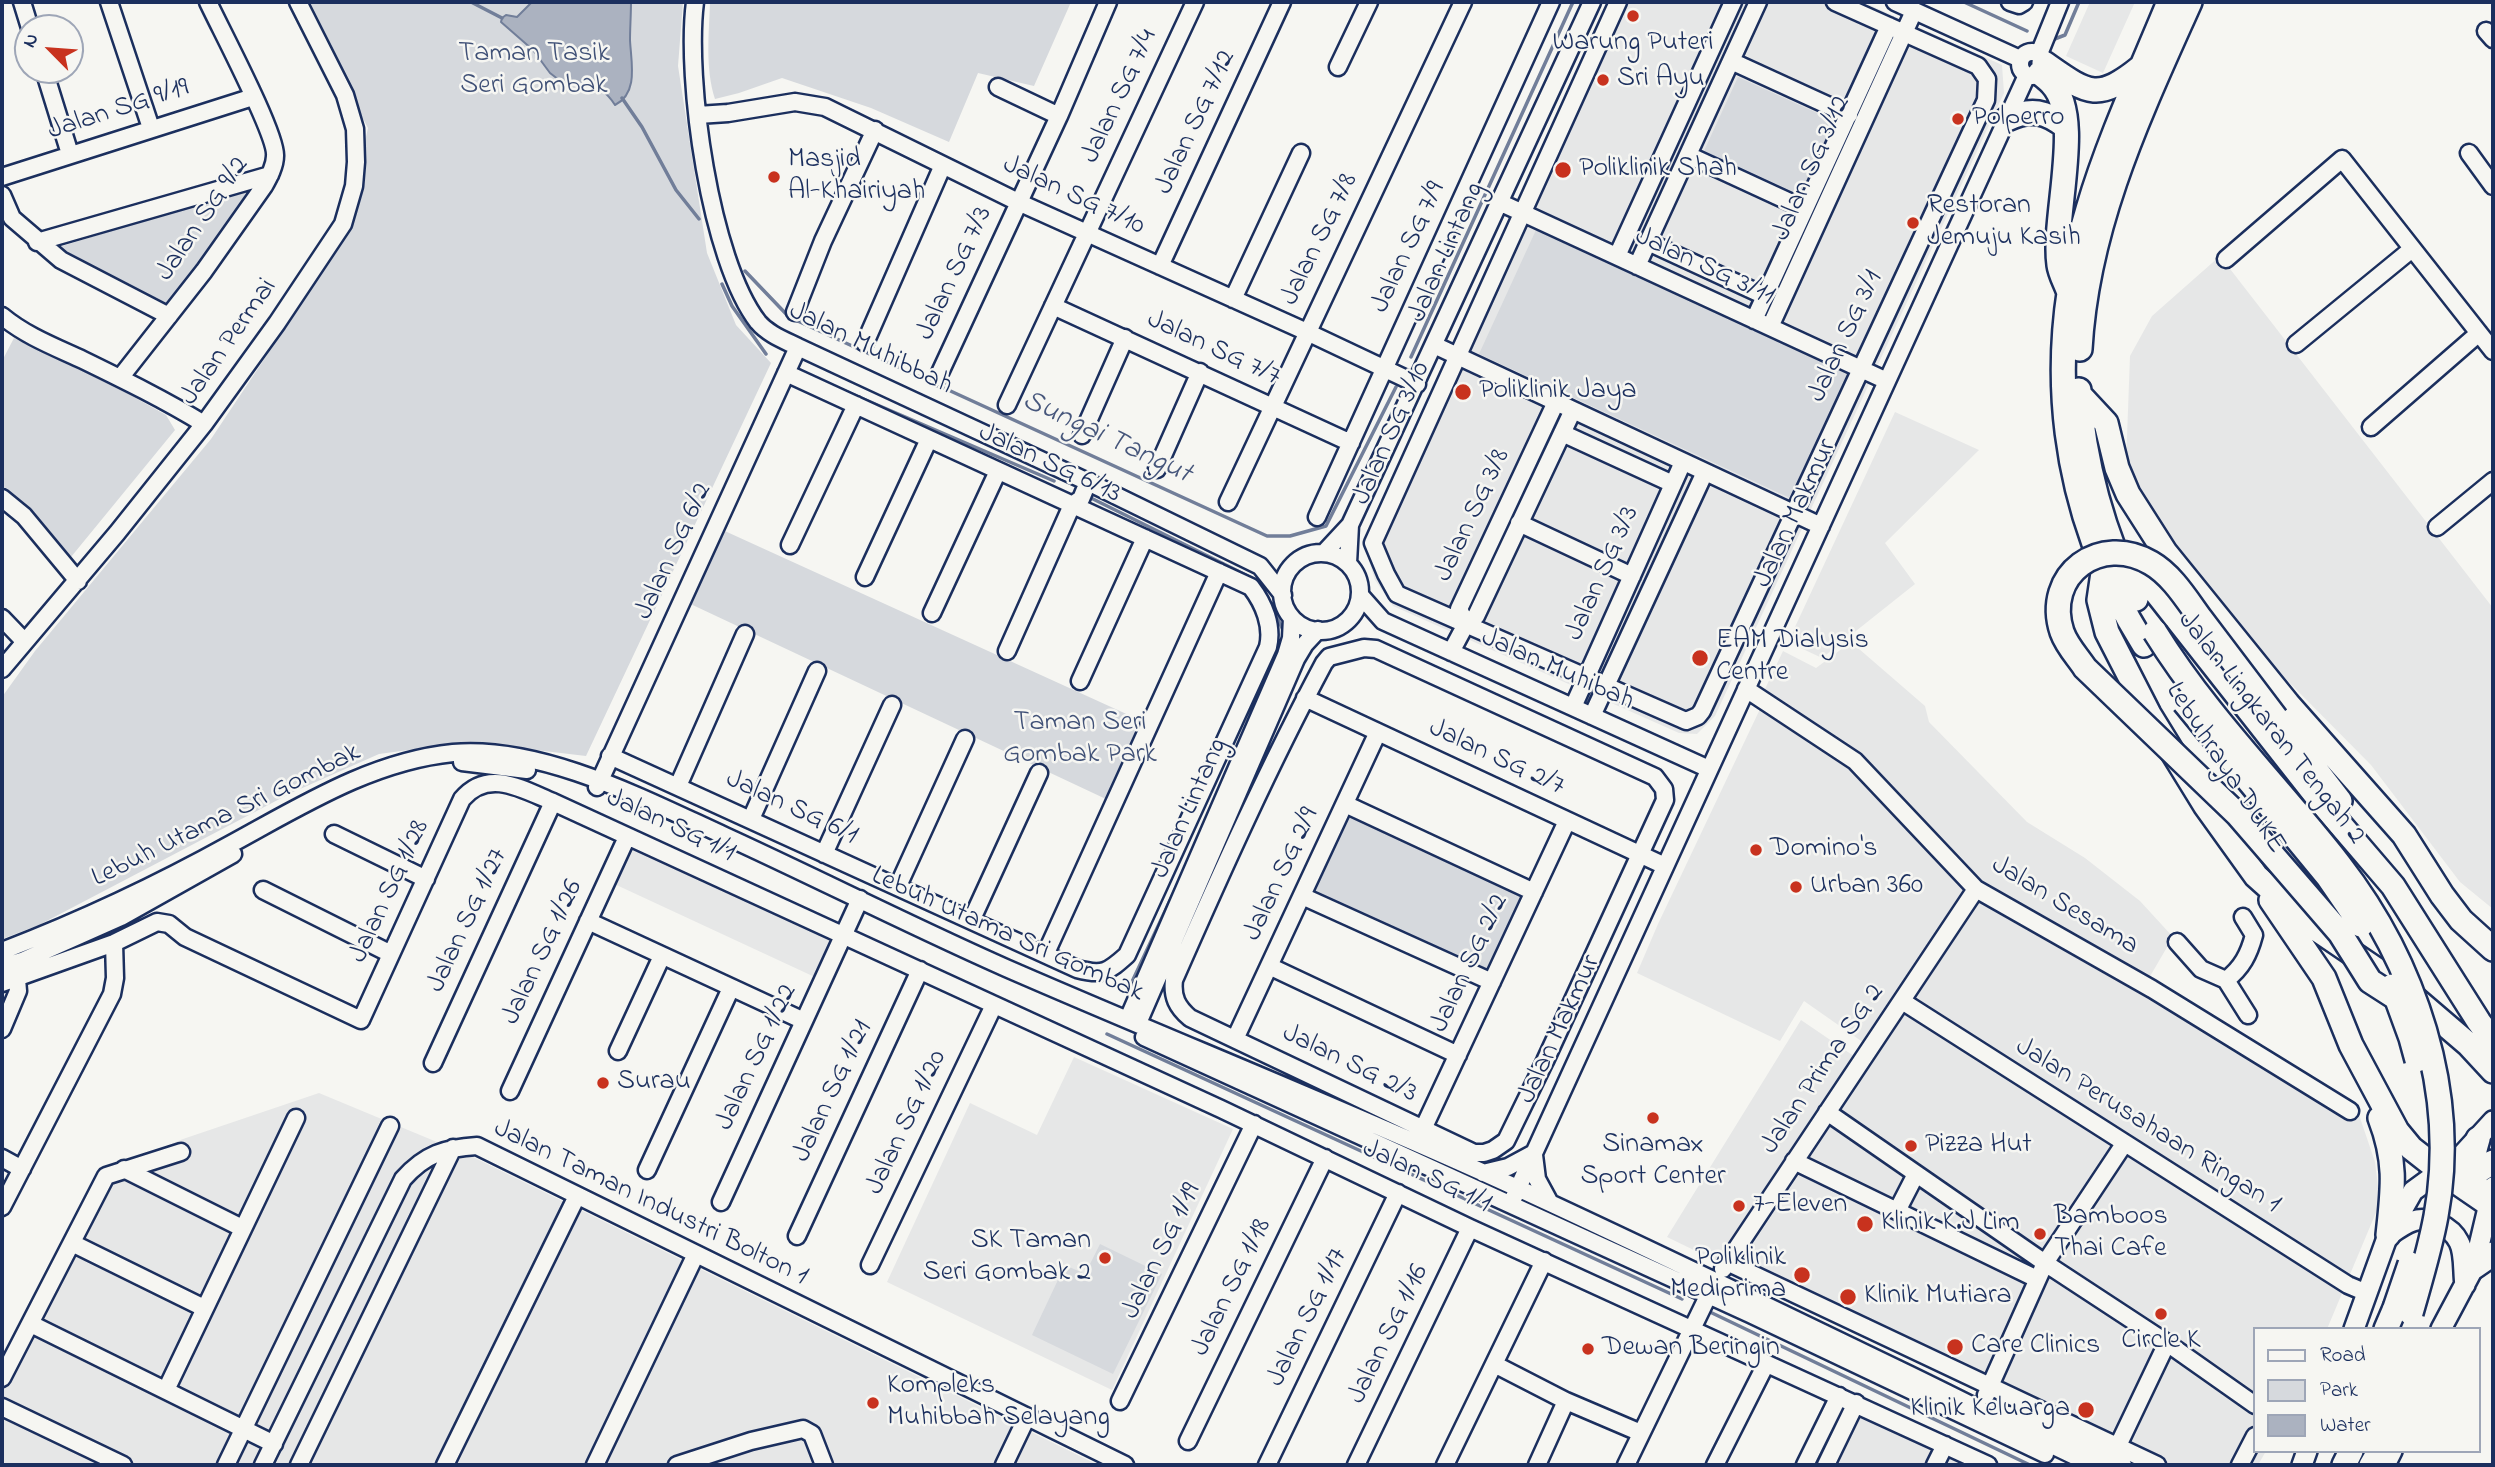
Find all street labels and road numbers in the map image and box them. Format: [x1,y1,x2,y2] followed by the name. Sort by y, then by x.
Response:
[1075,25,1167,169] street label: Jalan SG 7/4
[1149,46,1245,200] street label: Jalan SG 7/12
[44,72,194,150] street label: Jalan SG 9/19
[1766,91,1860,247] street label: Jalan SG 3/12
[996,149,1150,245] street label: Jalan SG 7/10
[150,151,258,289] street label: Jalan SG 9/2
[1275,169,1367,311] street label: Jalan SG 7/8
[1365,177,1455,319] street label: Jalan SG 7/9
[1402,178,1494,328] street label: Jalan Lintang
[910,202,1002,346] street label: Jalan SG 7/3
[1629,221,1779,315] street label: Jalan SG 3/11
[1802,266,1892,408] street label: Jalan SG 3/1
[174,273,286,413] street label: Jalan Permai
[783,296,957,404] street label: Jalan Muhibbah
[1141,304,1285,396] street label: Jalan SG 7/7
[1346,357,1440,511] street label: Jalan SG 3/10
[972,417,1126,513] street label: Jalan SG 6/13
[1748,434,1846,594] street label: Jalan Makmur
[1429,444,1519,588] street label: Jalan SG 3/8
[629,478,721,626] street label: Jalan SG 6/2
[1559,502,1649,646] street label: Jalan SG 3/3
[2169,606,2371,852] street label: Jalan Lingkaran Tengah 2
[1475,622,1639,720] street label: Jalan Muhibah
[2156,677,2292,861] street label: Lebuhraya DUKE
[1423,713,1569,805] street label: Jalan SG 2/7
[1145,734,1237,884] street label: Jalan Lintang
[87,737,367,897] street label: Lebuh Utama Sri Gombak
[720,764,862,854] street label: Jalan SG 6/1
[600,783,740,871] street label: Jalan SG 1/1
[1238,803,1328,947] street label: Jalan SG 2/9
[343,815,439,969] street label: Jalan SG 1/28
[421,844,517,998] street label: Jalan SG 1/27
[1984,850,2144,964] street label: Jalan Sesama
[866,861,1148,1011] street label: Lebuh Utama Sri Gombak
[496,875,592,1031] street label: Jalan SG 1/26
[1424,890,1518,1038] street label: Jalan SG 2/2
[1512,950,1610,1110] street label: Jalan Makmur
[1755,979,1893,1161] street label: Jalan Prima SG 2
[710,980,806,1136] street label: Jalan SG 1/22
[787,1016,881,1168] street label: Jalan SG 1/21
[1276,1018,1422,1112] street label: Jalan SG 2/3
[2008,1032,2286,1222] street label: Jalan Perusahaan Ringan 1
[860,1045,956,1201] street label: Jalan SG 1/20
[487,1113,813,1295] street label: Jalan Taman Industri Bolton 1
[1356,1134,1496,1222] street label: Jalan SG 1/1
[1116,1179,1210,1325] street label: Jalan SG 1/19
[1185,1214,1281,1362] street label: Jalan SG 1/18
[1261,1243,1357,1393] street label: Jalan SG 1/17
[1342,1260,1438,1410] street label: Jalan SG 1/16

